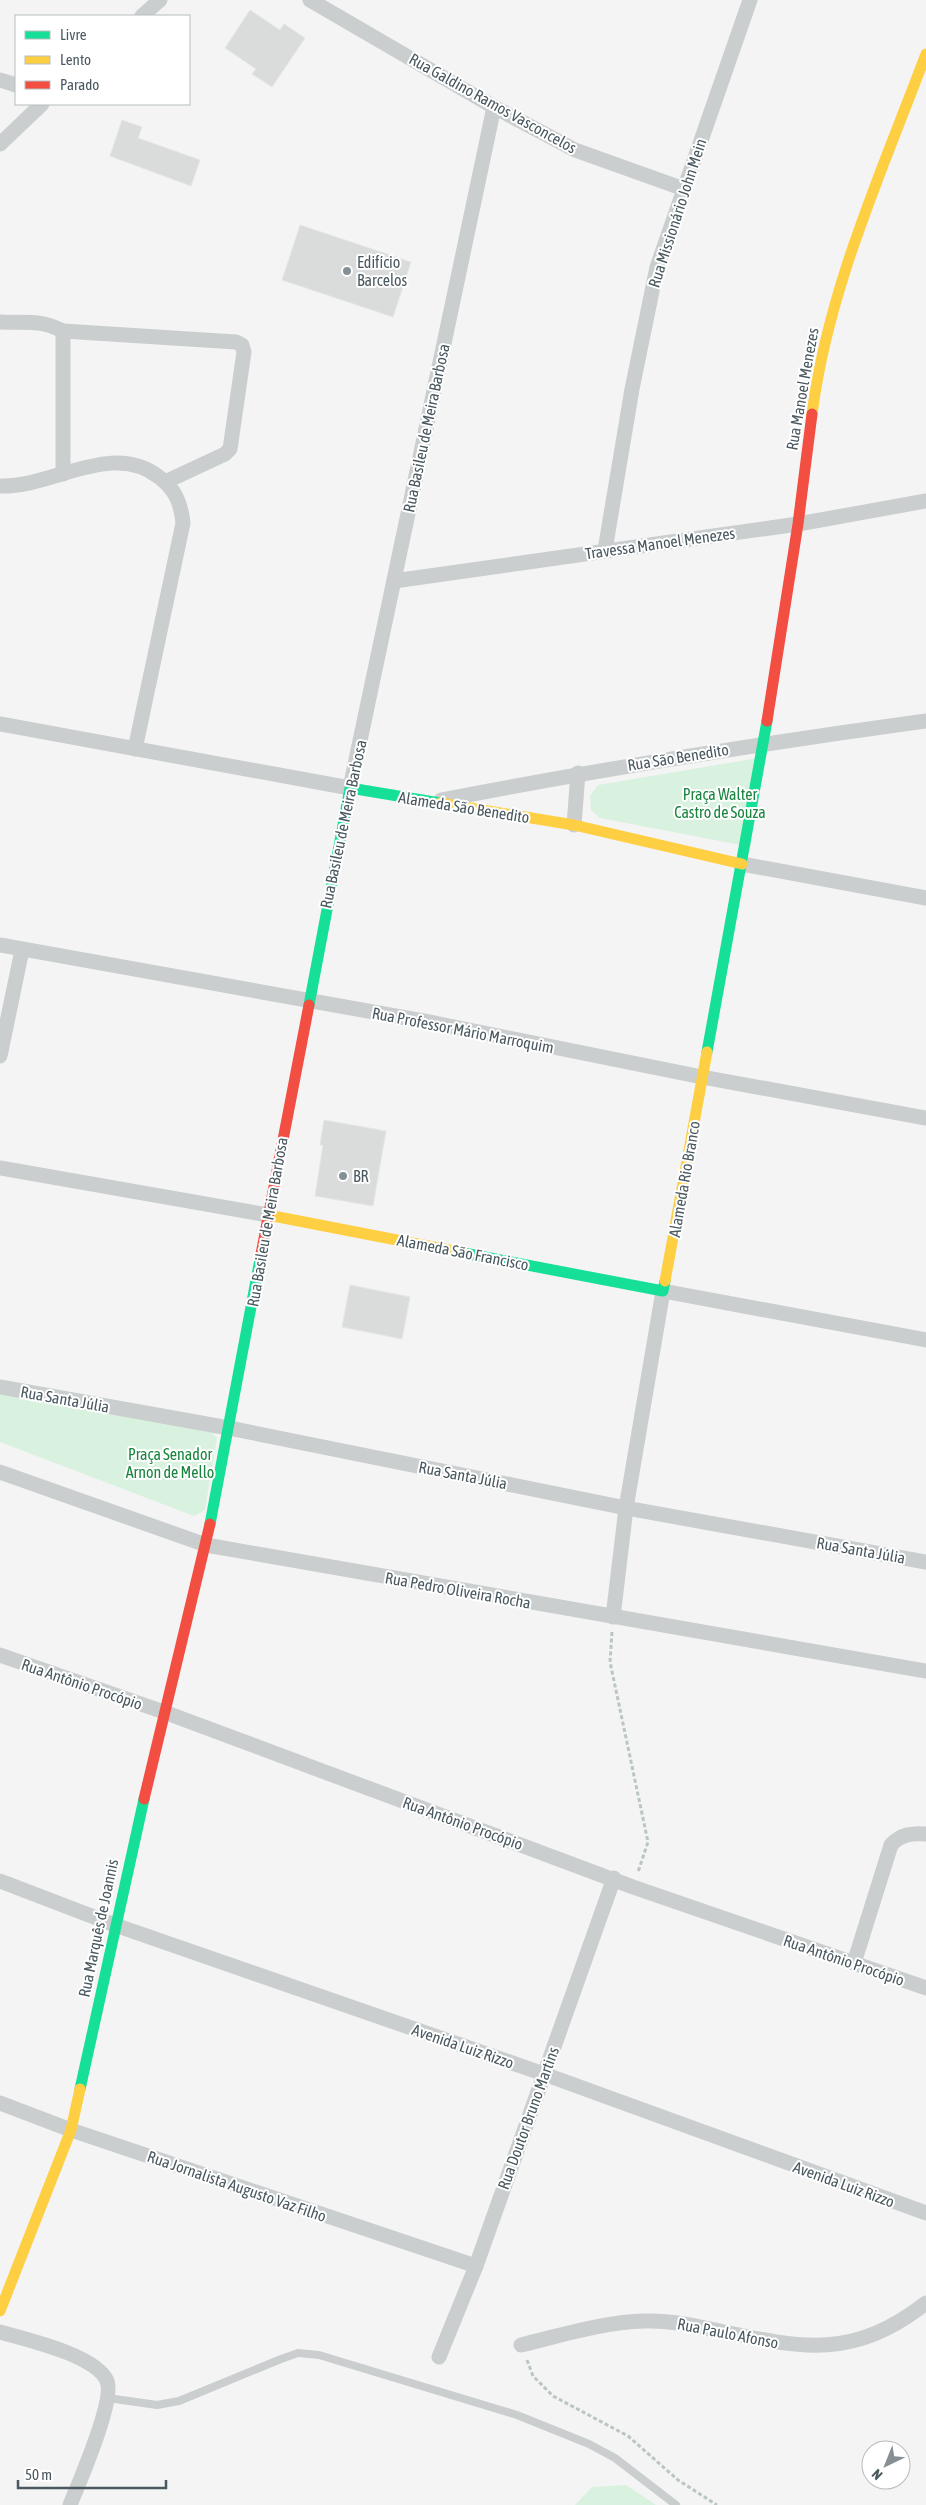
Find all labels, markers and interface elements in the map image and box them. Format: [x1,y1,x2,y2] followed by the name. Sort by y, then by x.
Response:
[15,15,190,105] legend
[60,26,87,43] text: Livre
[406,49,580,157] street label: Rua Galdino Ramos Vasconcelos
[60,51,91,68] text: Lento
[60,76,99,93] text: Parado
[644,136,710,290] street label: Rua Missionário John Mein
[357,253,408,289] place label: Edifício Barcelos
[341,265,353,277] marker: Edifício Barcelos
[782,326,822,452] street label: Rua Manoel Menezes
[399,342,453,514] street label: Rua Basileu de Meira Barbosa
[584,524,736,562] street label: Travessa Manoel Menezes
[316,738,370,910] street label: Rua Basileu de Meira Barbosa
[626,740,730,774] street label: Rua São Benedito
[674,785,766,821] park label: Praça Walter Castro de Souza
[397,788,531,826] street label: Alameda São Benedito
[370,1004,555,1057] street label: Rua Professor Mário Marroquim
[665,1120,703,1238] street label: Alameda Rio Branco
[243,1136,291,1308] street label: Rua Basileu de Meira Barbosa
[353,1167,369,1185] place label: BR
[337,1170,349,1182] marker: BR
[396,1230,530,1274] street label: Alameda São Francisco
[19,1382,111,1416] street label: Rua Santa Júlia
[126,1445,214,1481] park label: Praça Senador Arnon de Mello
[417,1458,509,1492] street label: Rua Santa Júlia
[815,1533,907,1567] street label: Rua Santa Júlia
[384,1568,532,1612] street label: Rua Pedro Oliveira Rocha
[19,1655,145,1714] street label: Rua Antônio Procópio
[400,1793,525,1854] street label: Rua Antônio Procópio
[75,1857,122,1999] street label: Rua Marquês de Joannis
[781,1931,907,1990] street label: Rua Antônio Procópio
[410,2020,516,2072] street label: Avenida Luiz Rizzo
[494,2044,562,2192] street label: Rua Doutor Bruno Martins
[145,2147,329,2226] street label: Rua Jornalista Augusto Vaz Filho
[791,2157,897,2211] street label: Avenida Luiz Rizzo
[676,2314,780,2352] street label: Rua Paulo Afonso
[861,2440,911,2490] north arrow
[18,2458,165,2490] scale bar
[25,2466,52,2483] text: 50 m
[869,2466,886,2483] text: N

